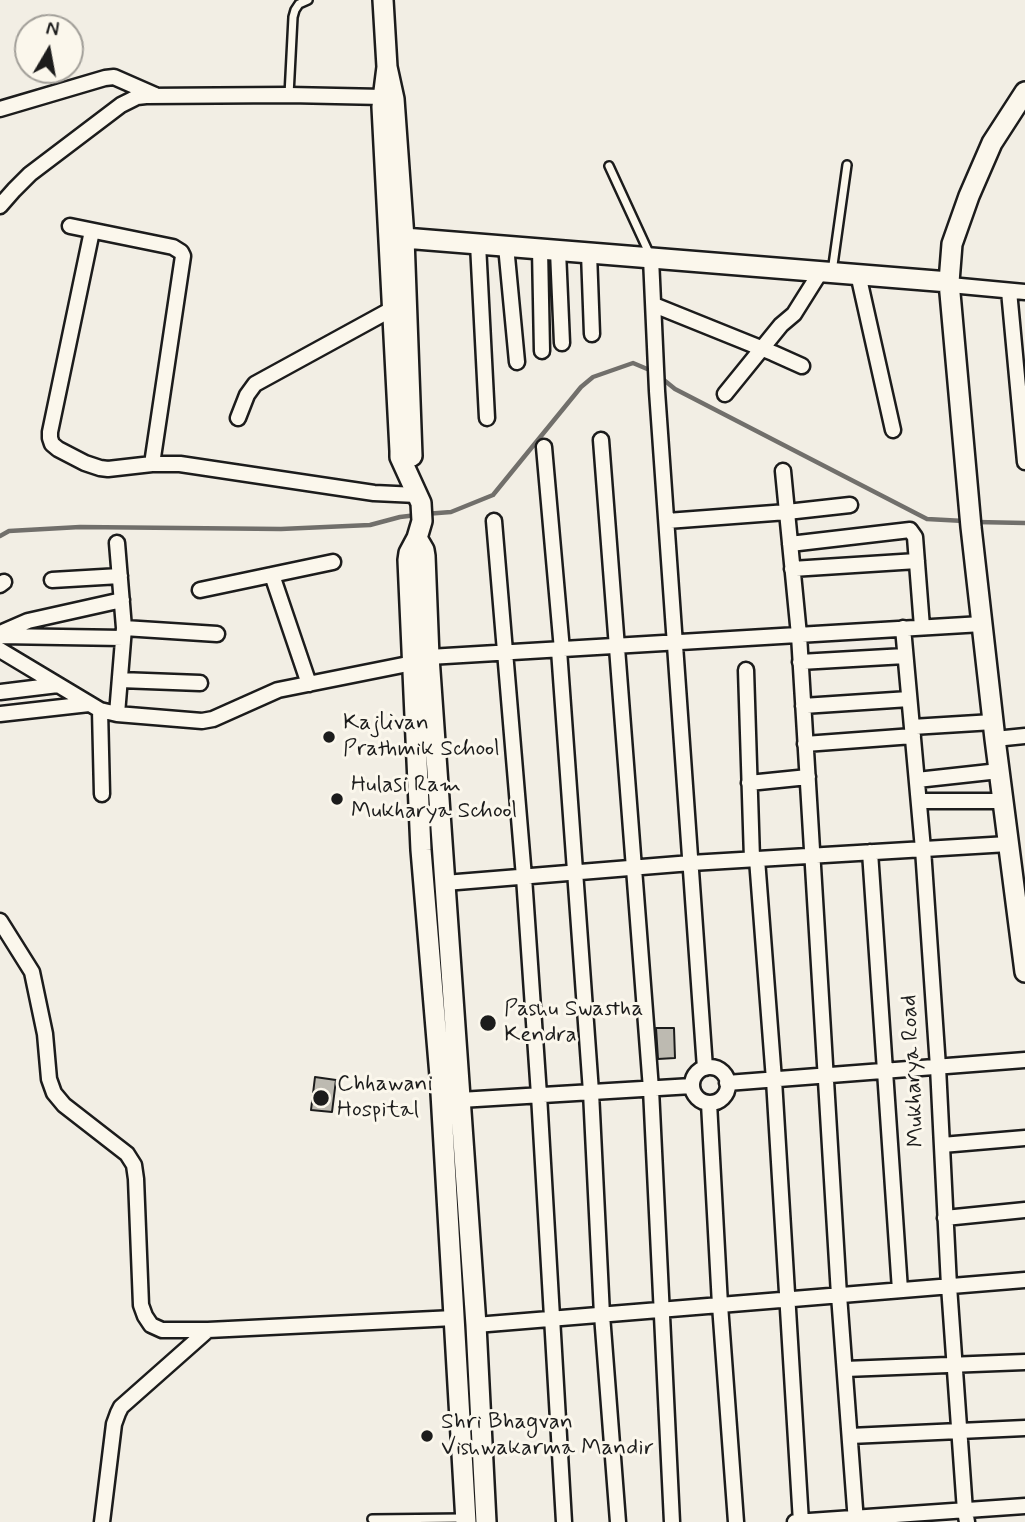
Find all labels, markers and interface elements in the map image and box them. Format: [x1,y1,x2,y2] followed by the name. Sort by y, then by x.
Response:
[14,14,84,84] north arrow
[44,16,61,43] text: N
[343,710,500,764] place label: Kajlivan Prathmik School
[321,729,337,745] marker: Kajlivan Prathmik School
[351,772,517,826] place label: Hulasi Ram Mukharya School
[329,791,345,807] marker: Hulasi Ram Mukharya School
[896,994,932,1148] street label: Mukharya Road
[504,996,643,1050] place label: Pashu Swastha Kendra
[478,1013,498,1033] marker: Pashu Swastha Kendra
[337,1071,433,1125] place label: Chhawani Hospital
[311,1088,331,1108] marker: Chhawani Hospital
[441,1409,654,1463] place label: Shri Bhagvan Vishwakarma Mandir
[419,1428,435,1444] marker: Shri Bhagvan Vishwakarma Mandir

